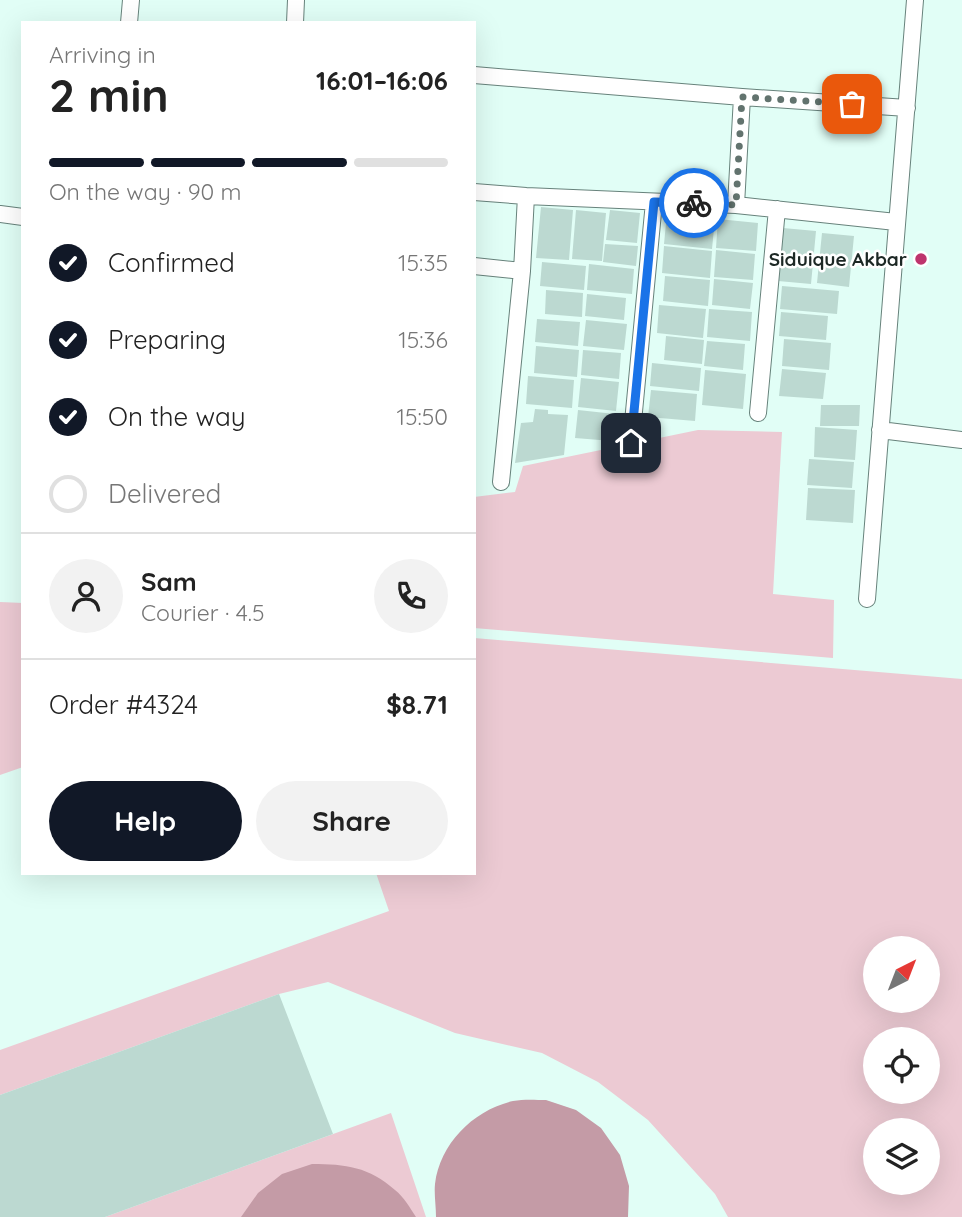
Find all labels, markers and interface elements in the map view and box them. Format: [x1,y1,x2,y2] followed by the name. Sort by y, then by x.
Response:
[49,40,156,69] text: Arriving in
[316,64,448,97] text: 16:01–16:06
[49,66,169,124] text: 2 min
[822,74,882,134] pin
[833,85,871,123] icon: bag
[659,168,729,238] courier
[49,177,242,206] text: On the way · 90 m
[675,184,713,222] icon: bike
[49,244,87,282] icon: check
[108,246,235,279] text: Confirmed
[769,247,907,271] place label: Siduique Akbar
[398,248,448,277] text: 15:35
[913,251,929,267] marker: Siduique Akbar
[49,321,87,359] icon: check
[108,323,226,356] text: Preparing
[398,325,448,354] text: 15:36
[49,398,87,436] icon: check
[108,400,246,433] text: On the way
[396,402,448,431] text: 15:50
[601,413,661,473] pin
[612,424,650,462] icon: home
[108,477,221,510] text: Delivered
[49,559,123,633] button: person
[374,559,448,633] button: phone
[141,565,197,598] text: Sam
[141,598,265,627] text: Courier · 4.5
[49,688,198,721] text: Order #4324
[386,688,448,721] text: $8.71
[49,781,242,861] button: Help
[256,781,448,861] button: Share
[863,936,940,1013] north arrow
[863,936,940,1195] map controls
[863,1027,940,1104] button: locate
[863,1118,940,1195] button: layers

